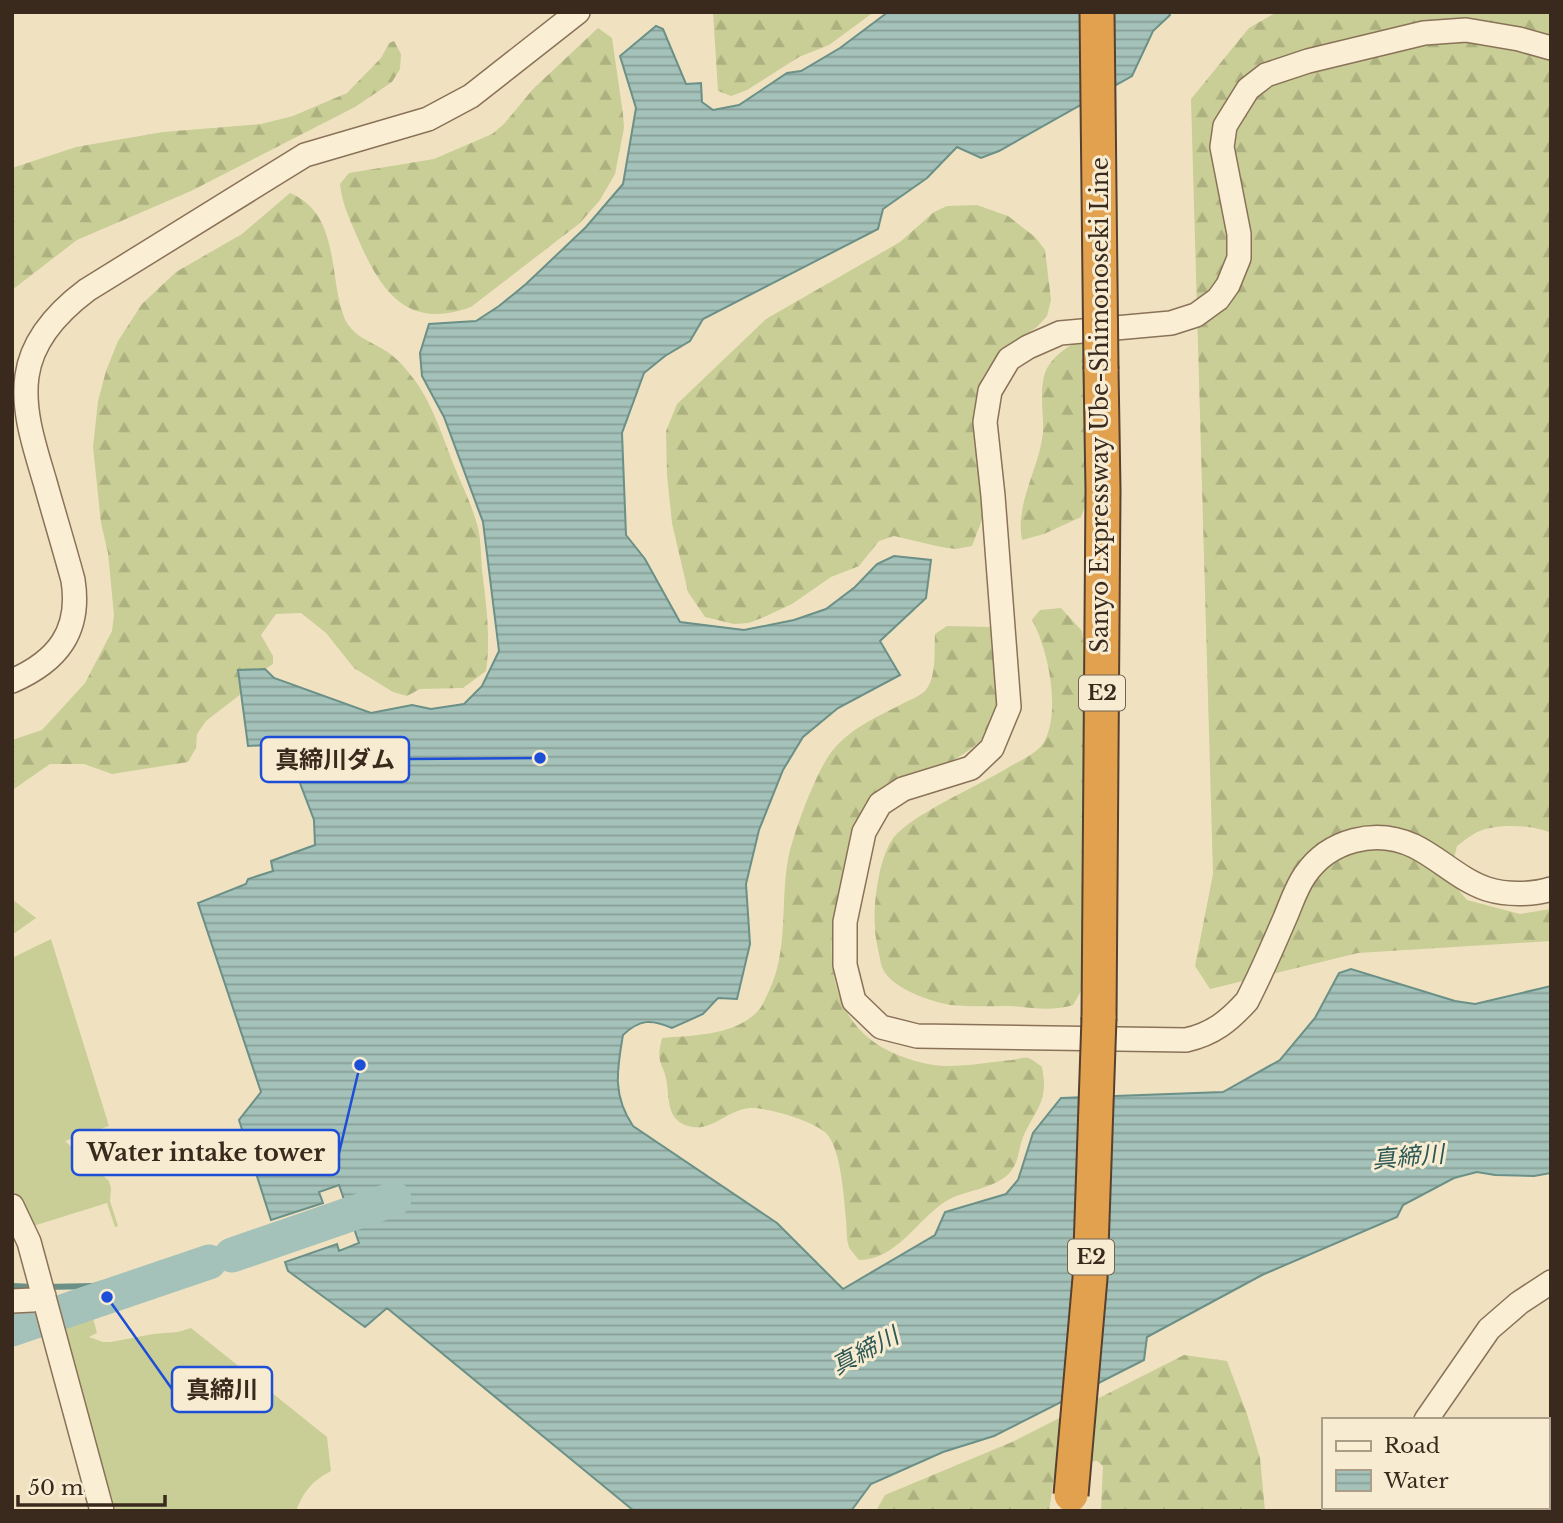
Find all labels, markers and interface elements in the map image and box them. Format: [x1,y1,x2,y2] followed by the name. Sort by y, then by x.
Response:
[1086,157,1114,653] street label: Sanyo Expressway Ube-Shimonoseki Line
[1079,676,1125,710] road number: E2
[261,737,409,782] callout: 真締川ダム
[275,745,395,774] text: 真締川ダム
[72,1130,339,1175] callout: Water intake tower
[86,1138,325,1167] text: Water intake tower
[1371,1139,1448,1174] water label: 真締川
[1068,1240,1114,1274] road number: E2
[826,1319,906,1380] water label: 真締川
[172,1367,272,1412] callout: 真締川
[186,1375,258,1404] text: 真締川
[1322,1418,1549,1509] legend
[1384,1433,1440,1459] text: Road
[18,1464,164,1508] scale bar
[1383,1468,1448,1494] text: Water
[28,1475,84,1501] text: 50 m

